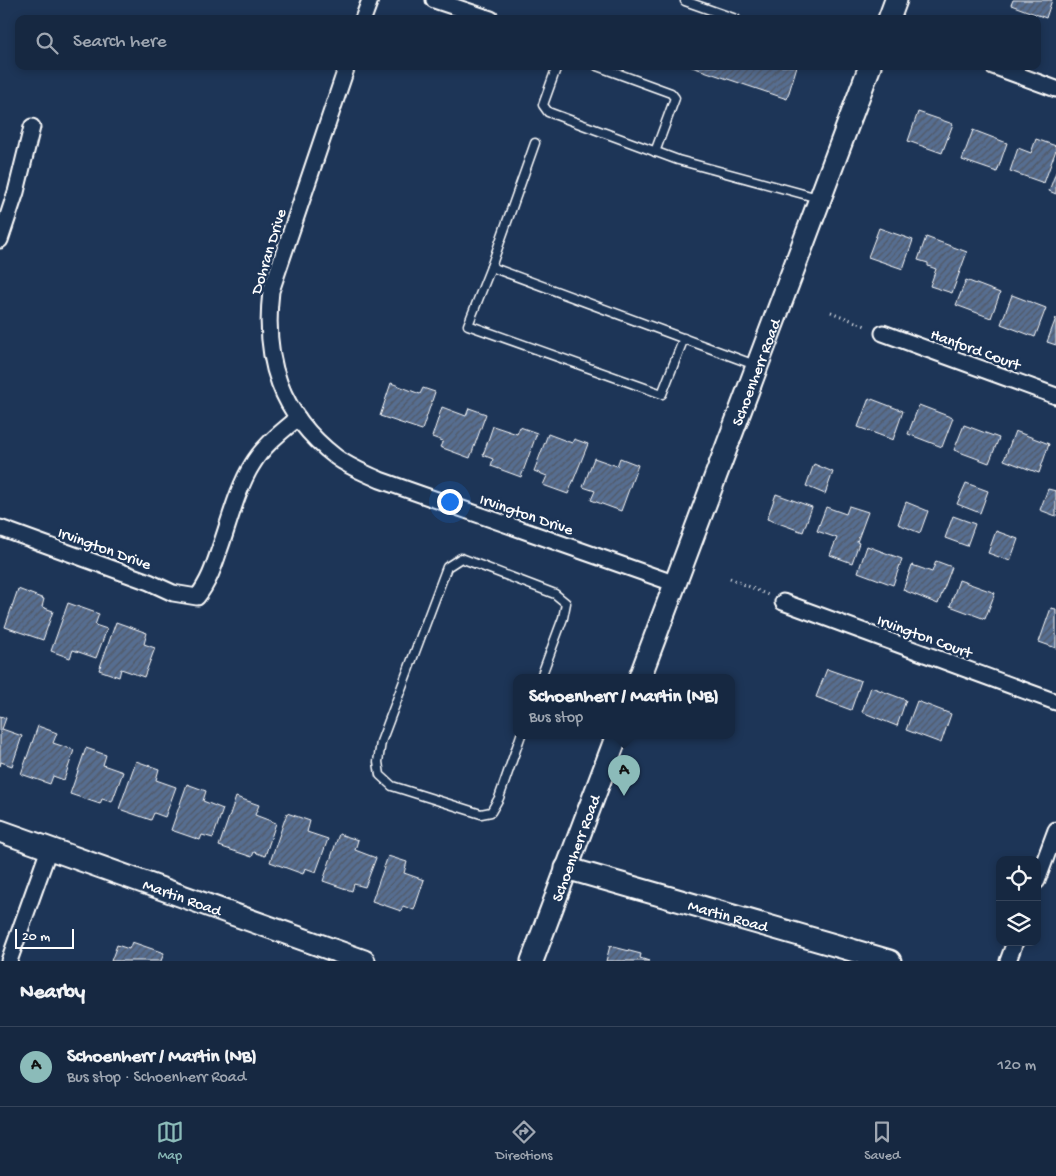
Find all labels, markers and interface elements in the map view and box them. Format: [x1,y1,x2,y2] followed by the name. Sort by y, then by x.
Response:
[15,15,1041,70] search box
[33,29,61,57] icon: search
[73,31,167,54] text: Search here
[248,206,293,298] street label: Dohran Drive
[729,316,787,429] street label: Schoenherr Road
[927,326,1024,377] street label: Hanford Court
[437,489,463,515] your location
[477,491,576,541] street label: Irvington Drive
[55,525,154,576] street label: Irvington Drive
[874,612,975,665] street label: Irvington Court
[513,674,735,739] popup
[529,686,719,709] text: Schoenherr / Martin (NB)
[529,709,583,728] text: Bus stop
[608,755,640,796] pin: A
[549,791,607,905] street label: Schoenherr Road
[996,856,1041,946] map controls
[996,856,1041,901] button: locate
[140,877,225,923] street label: Martin Road
[685,898,771,939] street label: Martin Road
[996,901,1041,946] button: layers
[15,926,74,949] scale bar
[22,929,50,946] text: 20 m
[20,981,85,1006] text: Nearby
[67,1046,257,1069] text: Schoenherr / Martin (NB)
[31,1057,41,1076] text: A
[997,1057,1036,1076] text: 120 m
[67,1069,246,1088] text: Bus stop · Schoenherr Road
[156,1118,184,1165] tab: Map
[496,1118,553,1165] tab: Directions
[864,1118,900,1165] tab: Saved

